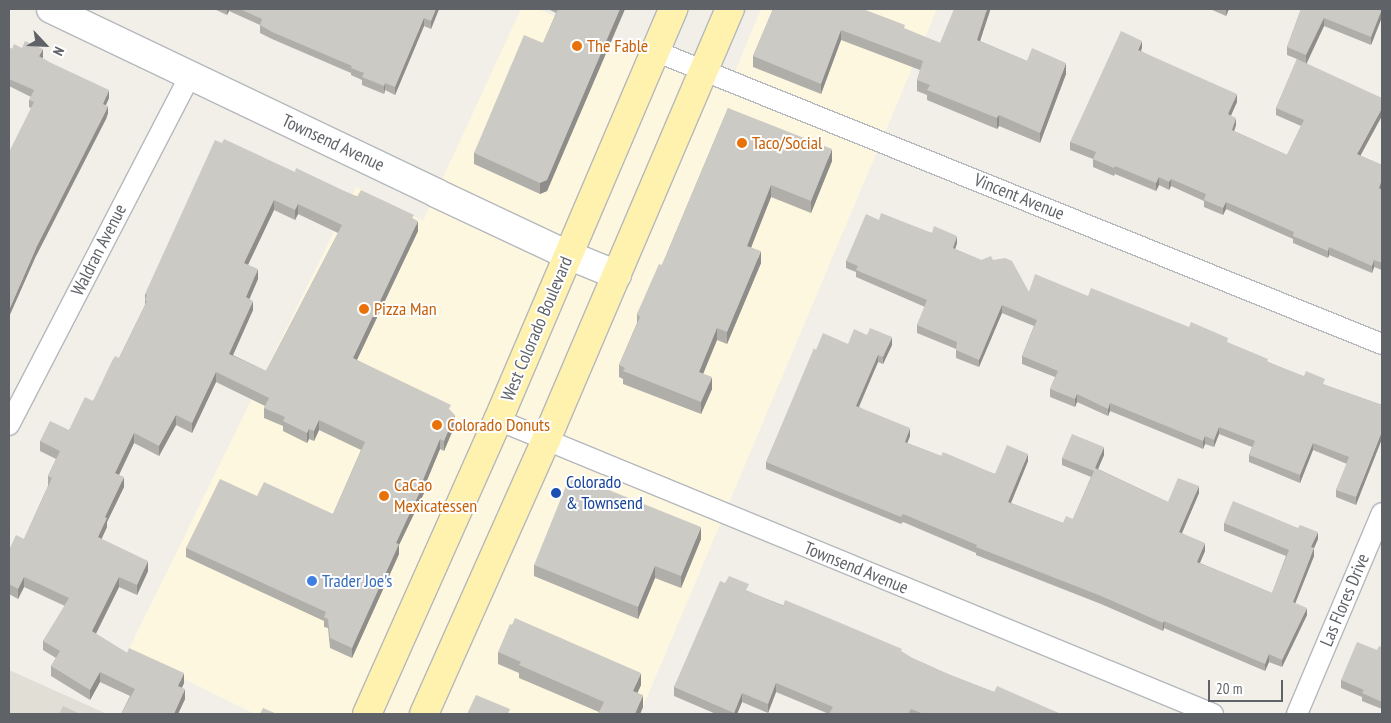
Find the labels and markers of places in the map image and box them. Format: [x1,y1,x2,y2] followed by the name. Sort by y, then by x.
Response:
[587,35,648,57] place label: The Fable
[571,40,583,52] marker: The Fable
[752,132,822,154] place label: Taco/Social
[736,137,748,149] marker: Taco/Social
[374,298,437,320] place label: Pizza Man
[358,303,370,315] marker: Pizza Man
[447,414,550,436] place label: Colorado Donuts
[431,419,443,431] marker: Colorado Donuts
[566,472,643,514] place label: Colorado & Townsend
[394,475,477,518] place label: CaCao Mexicatessen
[550,487,562,499] marker: Colorado & Townsend
[378,490,390,502] marker: CaCao Mexicatessen
[322,570,392,592] place label: Trader Joe's
[306,575,318,587] marker: Trader Joe's

